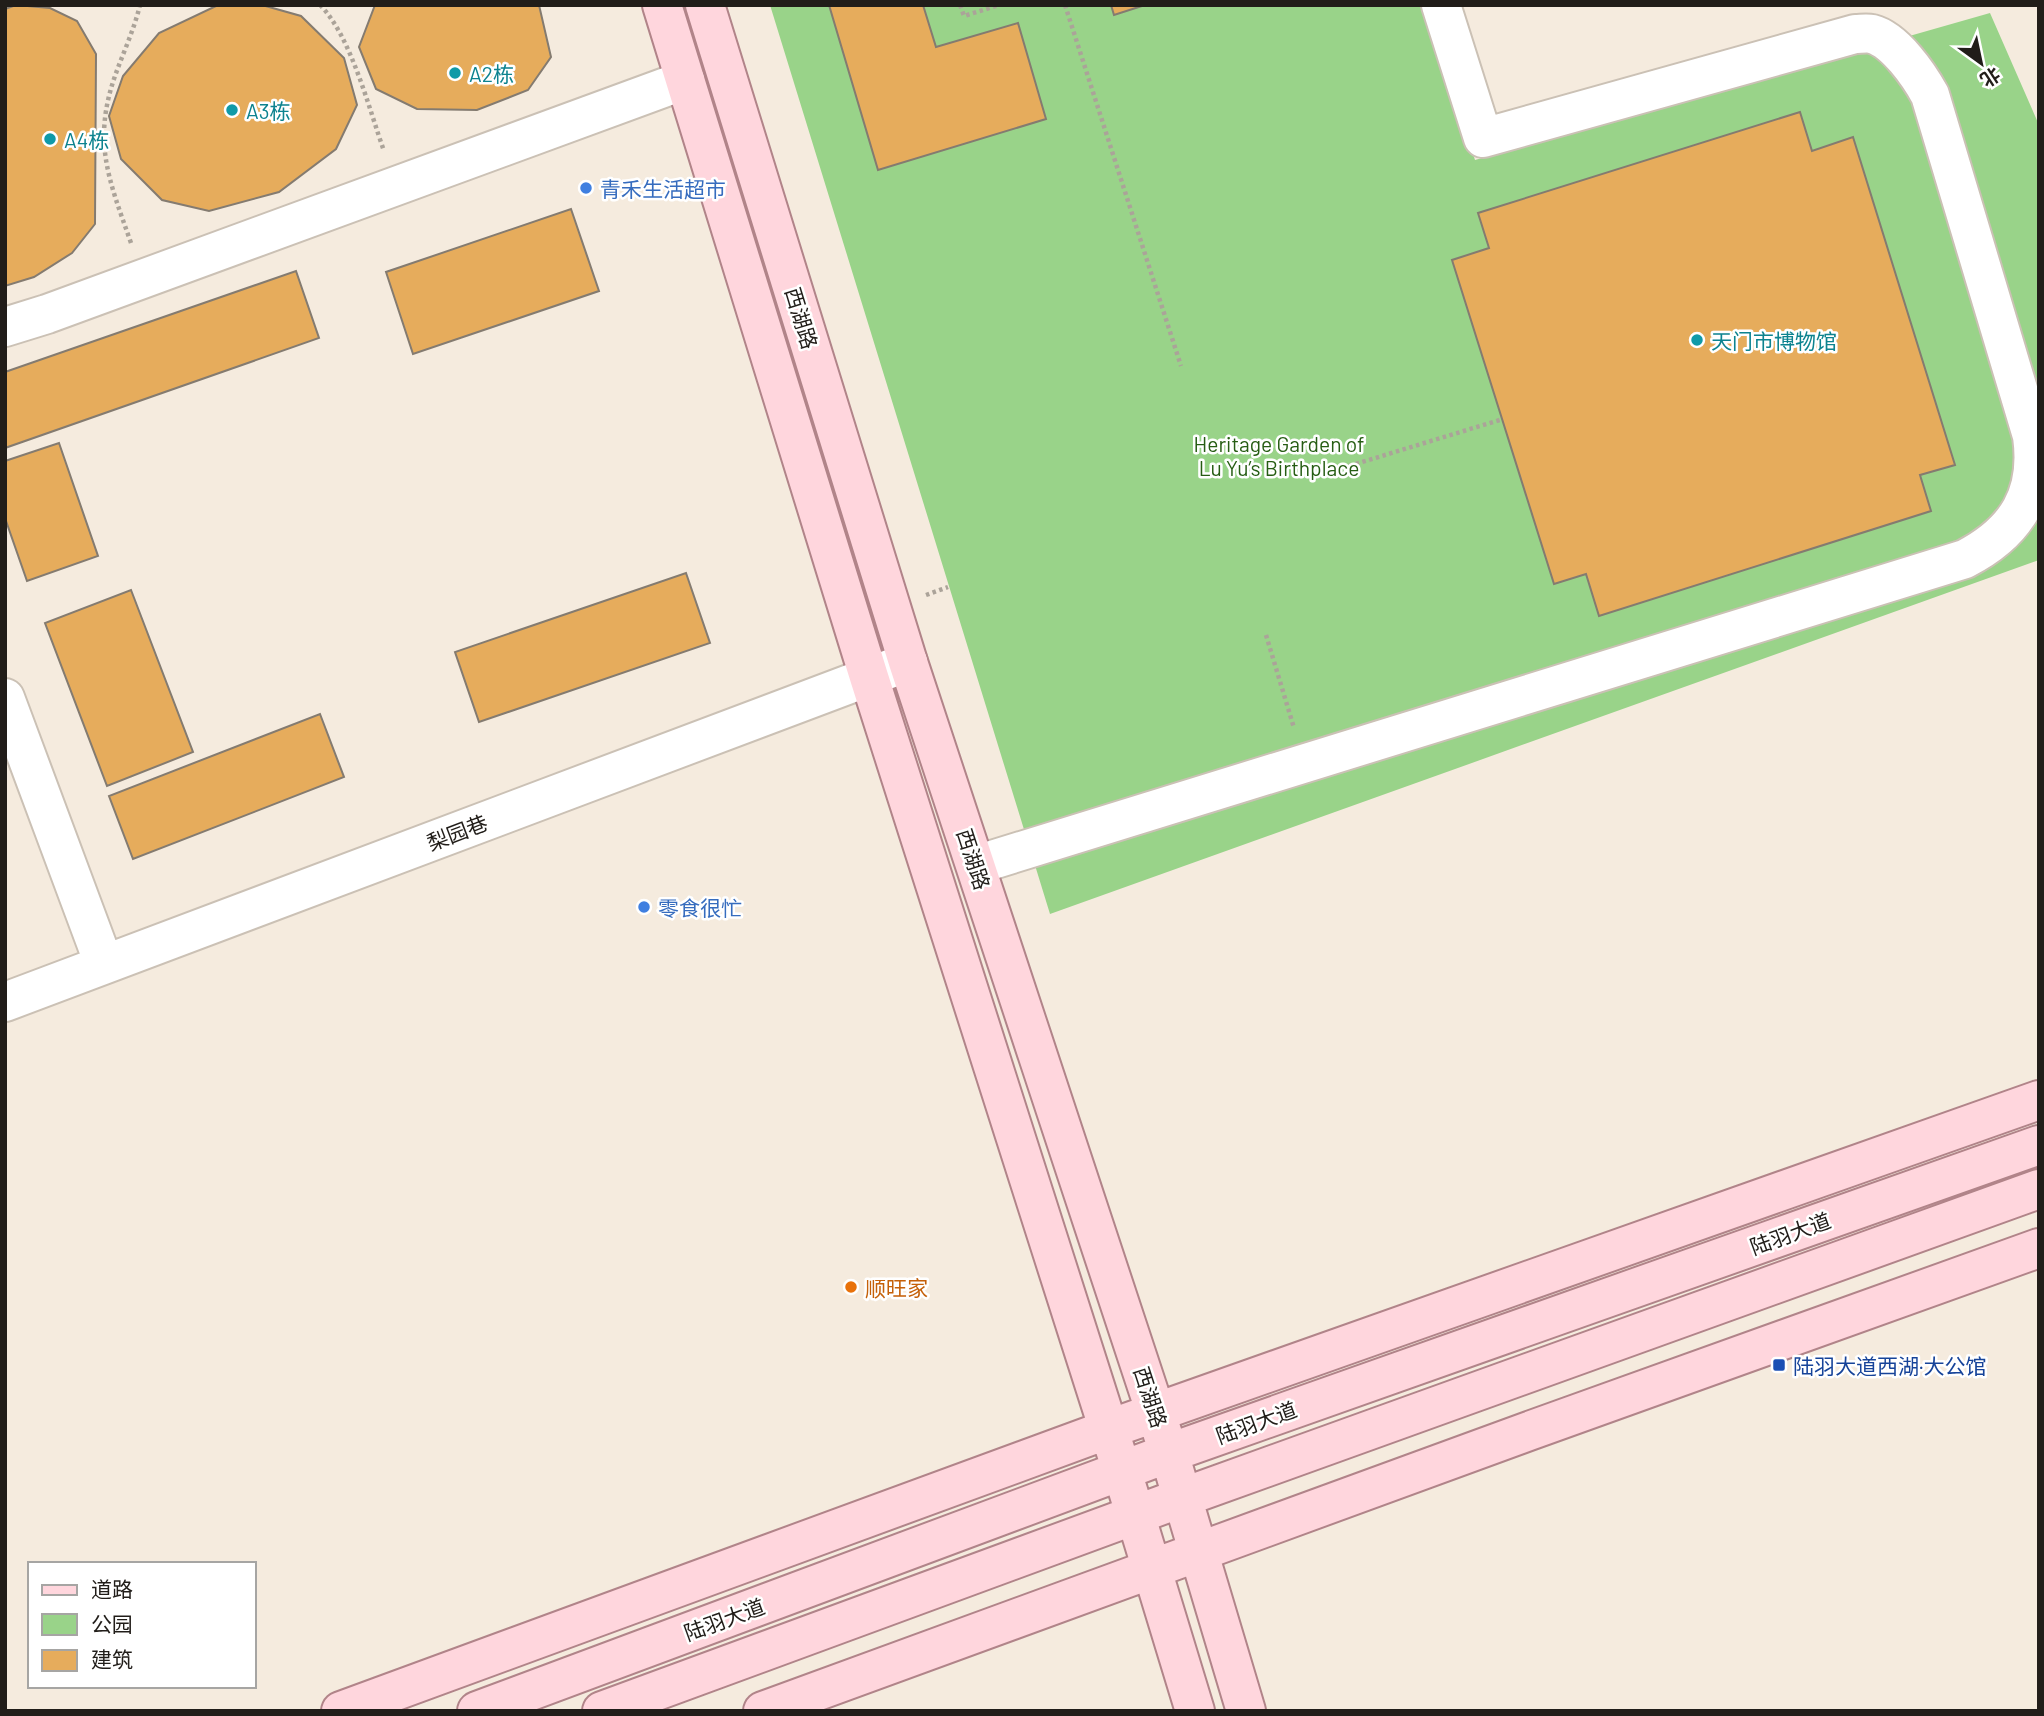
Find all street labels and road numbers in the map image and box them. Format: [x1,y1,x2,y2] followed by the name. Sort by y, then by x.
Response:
[781,284,823,352] street label: 西湖路
[423,809,491,855] street label: 梨园巷
[952,825,996,893] street label: 西湖路
[1746,1207,1834,1259] street label: 陆羽大道
[1129,1363,1173,1431] street label: 西湖路
[1212,1396,1300,1448] street label: 陆羽大道
[680,1593,768,1645] street label: 陆羽大道

